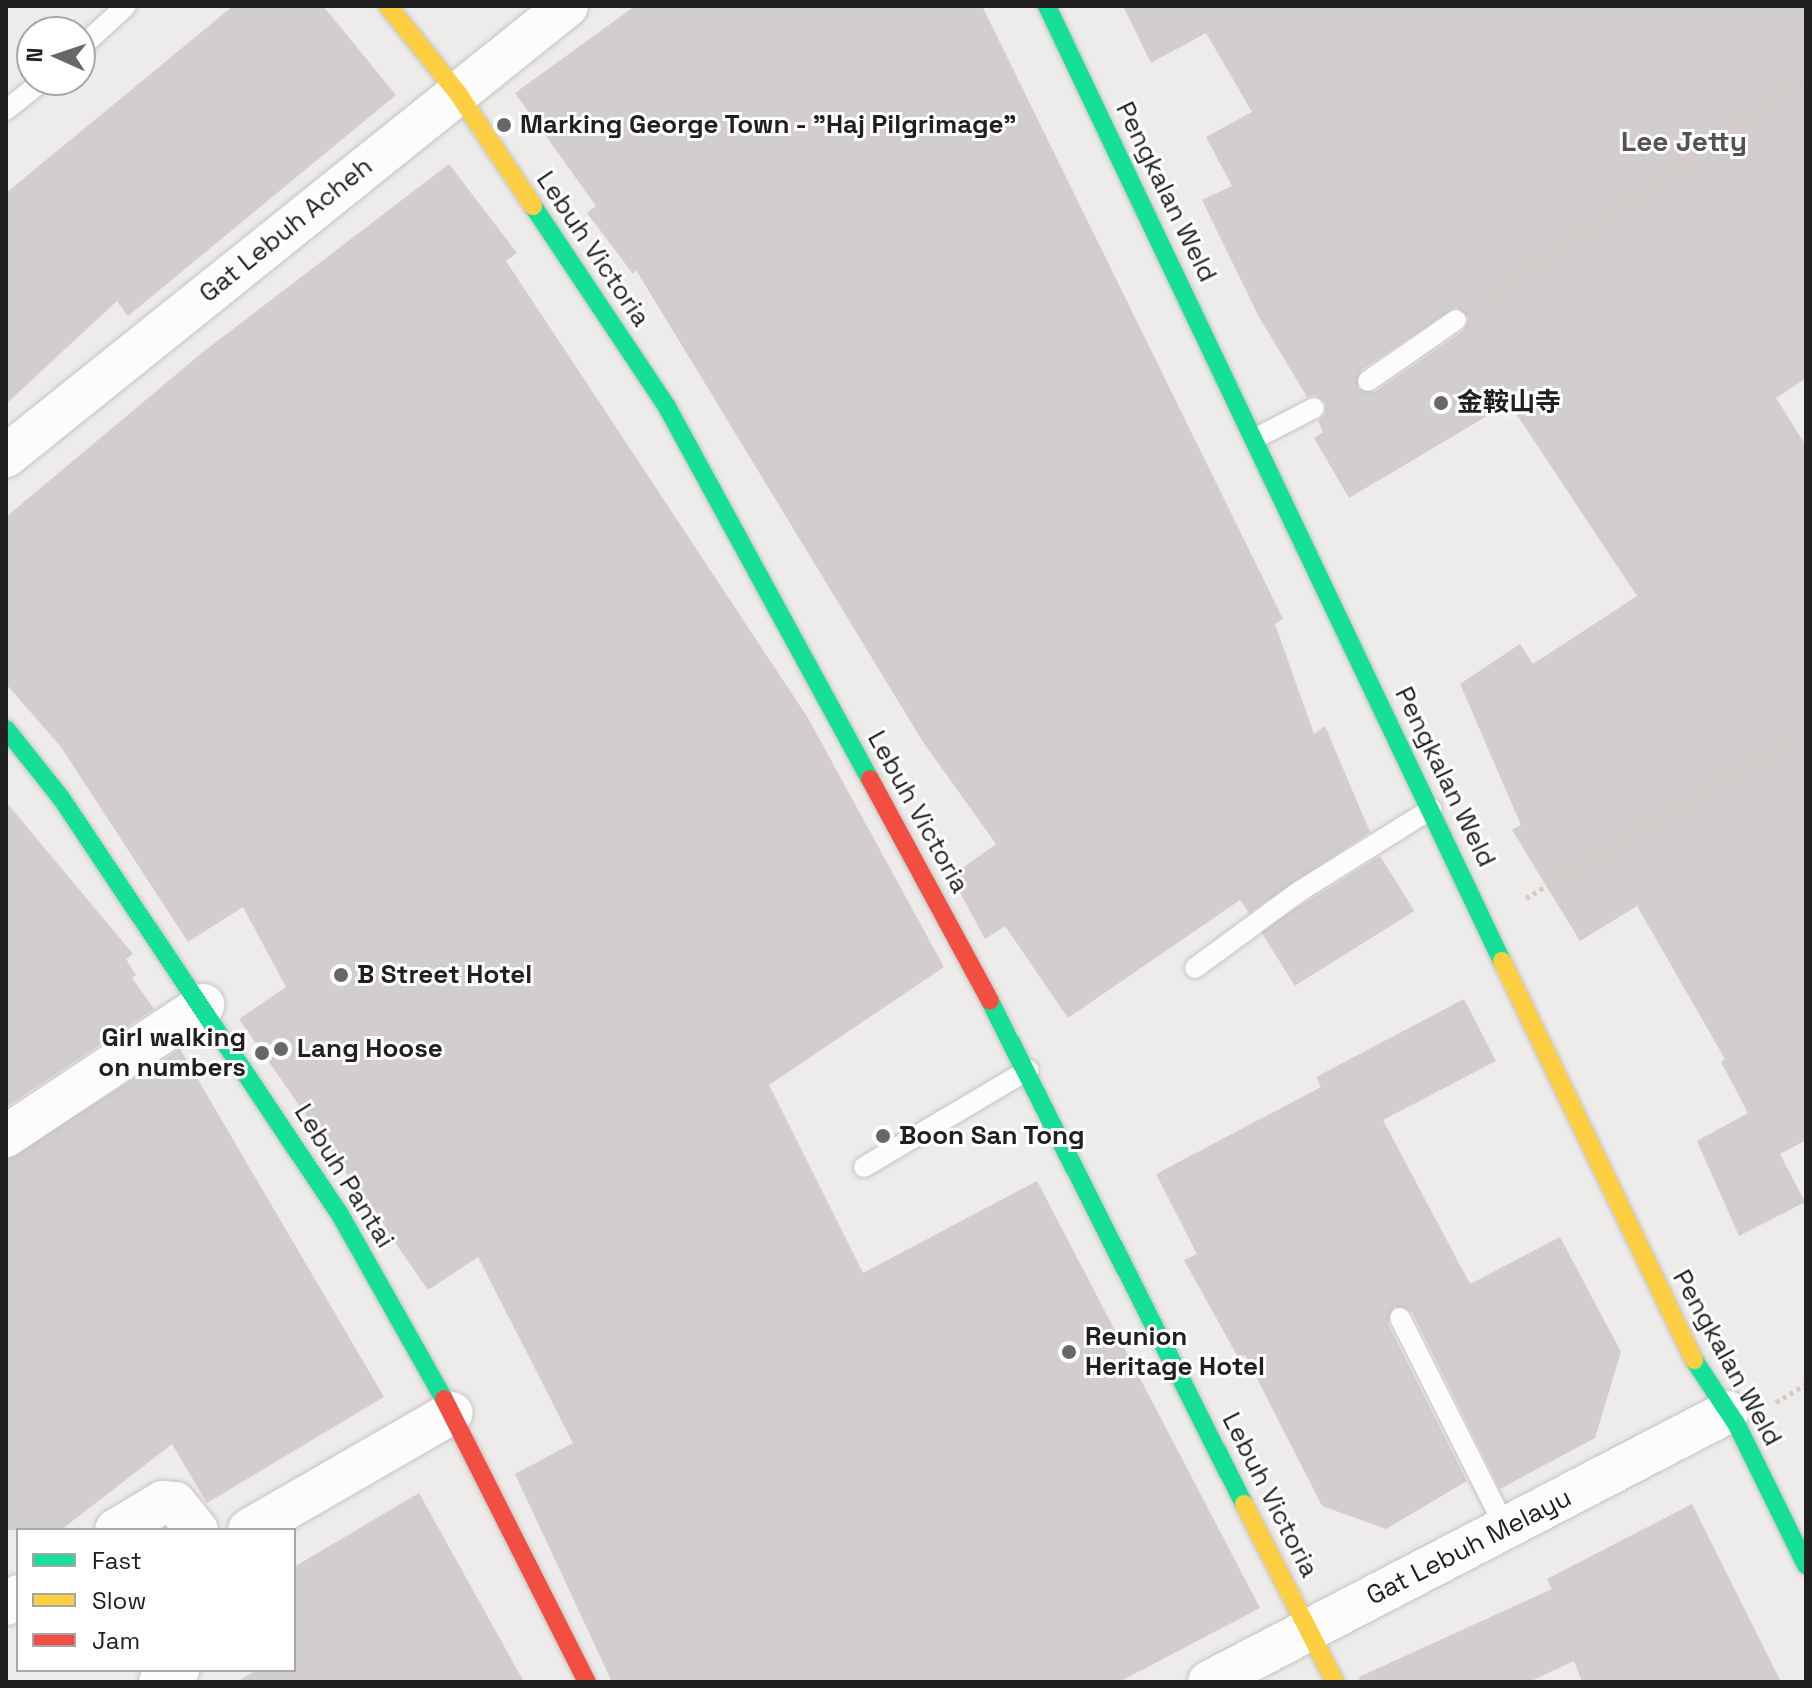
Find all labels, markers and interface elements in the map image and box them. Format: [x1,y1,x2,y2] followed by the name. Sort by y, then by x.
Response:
[16,16,96,96] north arrow
[20,47,48,63] text: N
[1109,97,1223,287] street label: Pengkalan Weld
[520,109,1018,141] place label: Marking George Town - "Haj Pilgrimage"
[495,116,513,134] marker: Marking George Town - "Haj Pilgrimage"
[1621,124,1747,158] district label: Lee Jetty
[193,151,379,309] street label: Gat Lebuh Acheh
[529,165,657,333] street label: Lebuh Victoria
[1457,387,1561,419] place label: 金鞍山寺
[1432,394,1450,412] marker: 金鞍山寺
[1388,682,1502,872] street label: Pengkalan Weld
[860,725,976,899] street label: Lebuh Victoria
[357,959,532,991] place label: B Street Hotel
[332,966,350,984] marker: B Street Hotel
[98,1022,246,1084] place label: Girl walking on numbers
[297,1033,443,1065] place label: Lang Hoose
[272,1040,290,1058] marker: Lang Hoose
[253,1044,271,1062] marker: Girl walking on numbers
[287,1098,401,1254] street label: Lebuh Pantai
[899,1120,1085,1152] place label: Boon San Tong
[874,1127,892,1145] marker: Boon San Tong
[1666,1264,1788,1452] street label: Pengkalan Weld
[1085,1321,1265,1382] place label: Reunion Heritage Hotel
[1060,1343,1078,1361] marker: Reunion Heritage Hotel
[1215,1407,1325,1583] street label: Lebuh Victoria
[1362,1482,1576,1612] street label: Gat Lebuh Melayu
[16,1528,296,1672] legend
[92,1545,142,1576] text: Fast
[92,1585,146,1616] text: Slow
[92,1625,140,1656] text: Jam

